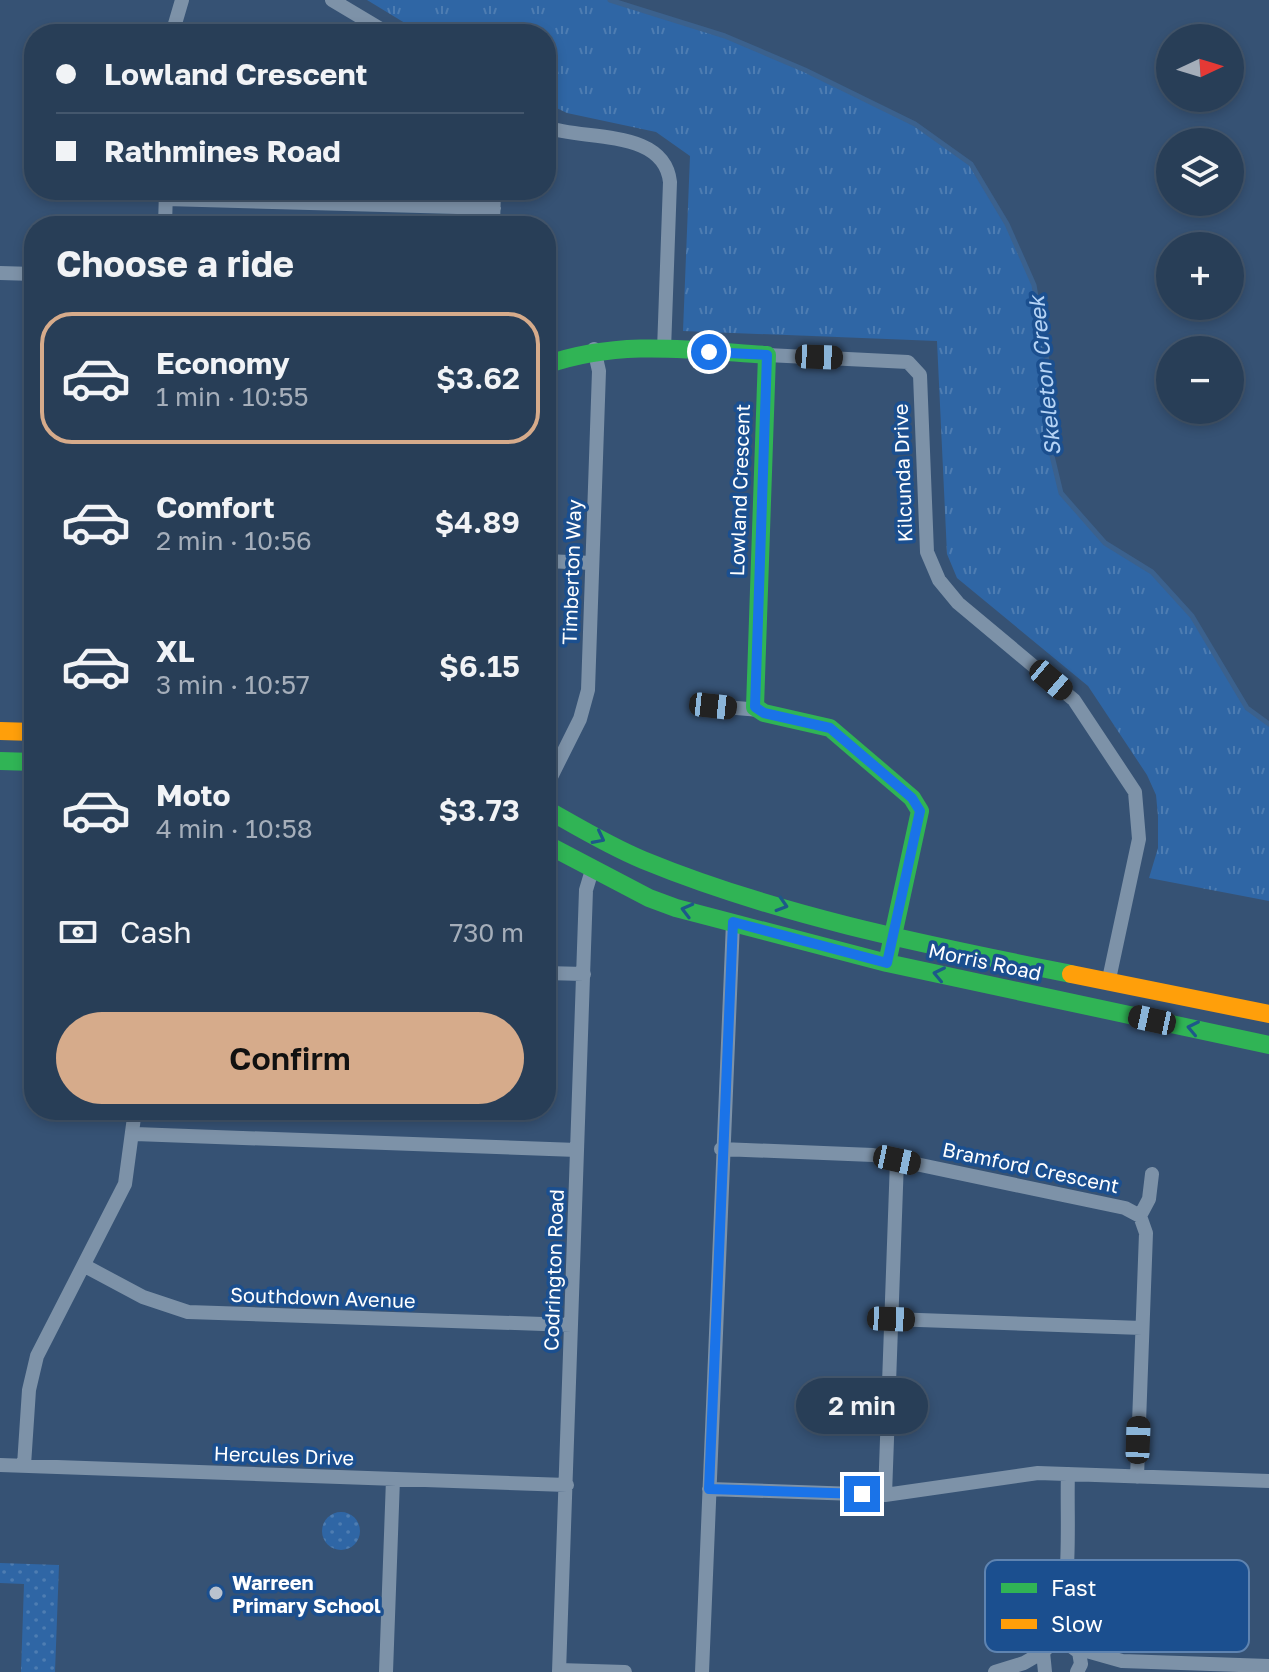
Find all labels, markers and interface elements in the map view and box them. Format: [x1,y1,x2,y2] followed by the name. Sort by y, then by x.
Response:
[1156,24,1244,112] north arrow
[1156,24,1244,424] map controls
[104,56,368,92] text: Lowland Crescent
[1156,128,1244,216] button: layers
[104,133,341,169] text: Rathmines Road
[1156,232,1244,320] button: +
[56,242,294,285] text: Choose a ride
[1022,292,1066,457] water label: Skeleton Creek
[691,334,727,370] route start
[1156,336,1244,424] button: −
[60,342,132,414] icon: car
[795,344,843,370] car
[156,345,290,381] text: Economy
[436,360,520,396] text: $3.62
[156,381,309,412] text: 1 min · 10:55
[724,403,754,577] street label: Lowland Crescent
[888,403,916,543] street label: Kilcunda Drive
[60,486,132,558] icon: car
[156,489,275,525] text: Comfort
[556,499,586,645] street label: Timberton Way
[435,504,520,540] text: $4.89
[156,525,312,556] text: 2 min · 10:56
[60,630,132,702] icon: car
[156,633,195,669] text: XL
[439,648,520,684] text: $6.15
[1025,655,1077,705] car
[156,669,310,700] text: 3 min · 10:57
[688,692,738,720] car
[60,774,132,846] icon: car
[156,777,231,813] text: Moto
[438,792,520,828] text: $3.73
[156,813,313,844] text: 4 min · 10:58
[591,828,606,844] one-way arrow
[774,896,788,912] one-way arrow
[680,903,694,919] one-way arrow
[56,910,100,954] icon: cash
[120,914,192,950] text: Cash
[449,917,524,948] text: 730 m
[926,937,1044,985] street label: Morris Road
[932,966,946,983] one-way arrow
[1126,1003,1178,1037] car
[56,1012,524,1104] button: Confirm
[1186,1020,1200,1037] one-way arrow
[940,1137,1122,1197] street label: Bramford Crescent
[871,1143,923,1177] car
[538,1189,568,1351] street label: Codrington Road
[230,1282,416,1312] street label: Southdown Avenue
[867,1306,915,1332] car
[796,1378,928,1434] callout: 2 min
[828,1390,896,1421] text: 2 min
[1125,1416,1151,1464] car
[213,1441,355,1469] street label: Hercules Drive
[844,1476,880,1512] route end
[985,1560,1249,1652] legend
[232,1570,381,1617] place label: Warreen Primary School
[1051,1574,1097,1601] text: Fast
[207,1584,225,1602] marker: Warreen Primary School
[1051,1610,1103,1637] text: Slow

